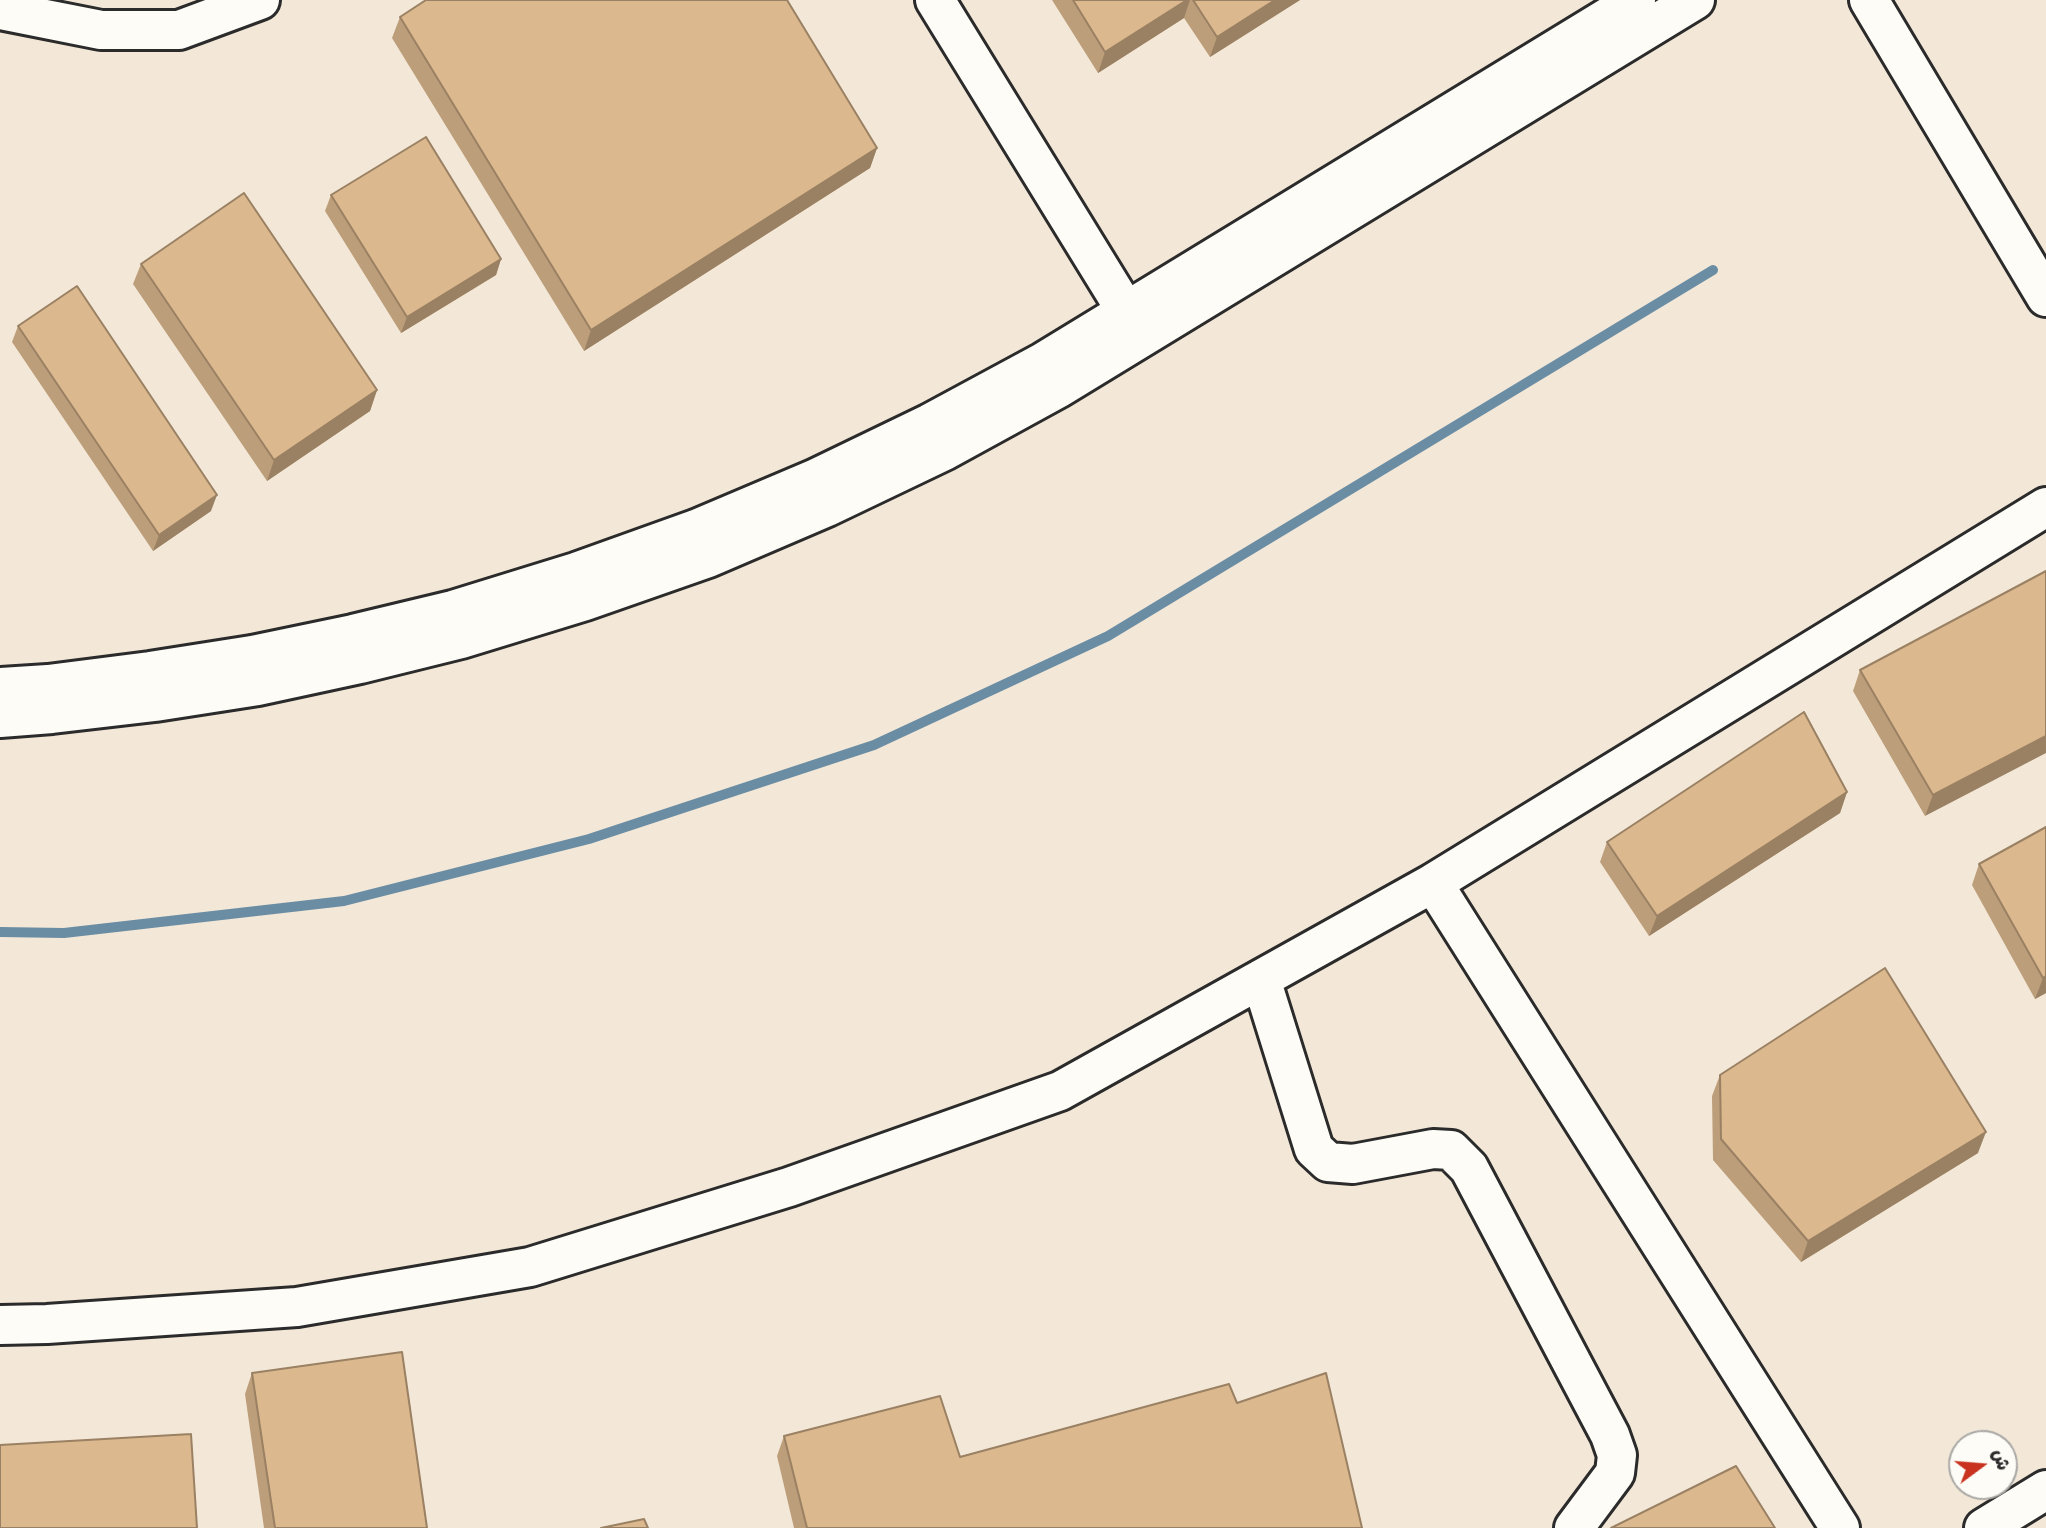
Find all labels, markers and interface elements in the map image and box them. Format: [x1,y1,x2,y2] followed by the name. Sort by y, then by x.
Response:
[1948,1430,2018,1500] north arrow
[1987,1446,2016,1473] text: ش

